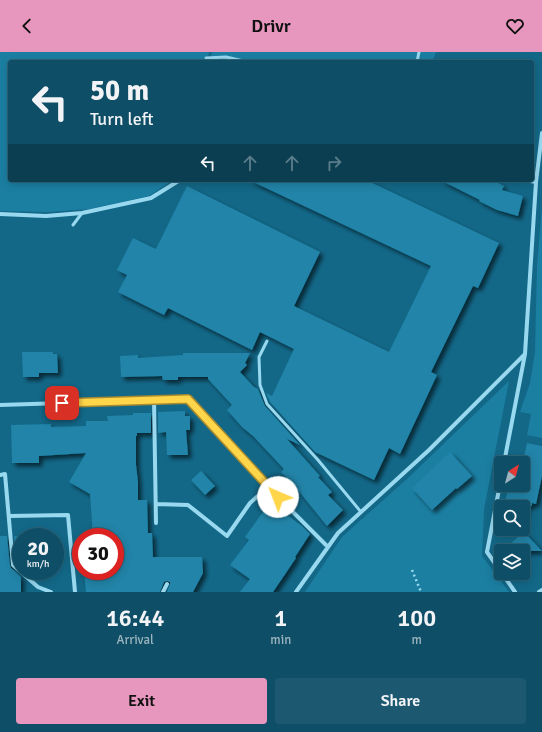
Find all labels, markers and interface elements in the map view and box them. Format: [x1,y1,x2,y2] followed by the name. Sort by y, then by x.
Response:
[16,15,38,37] icon: back
[251,15,291,37] text: Drivr
[504,15,526,37] icon: heart
[90,74,149,108] text: 50 m
[24,76,76,128] icon: left
[90,108,153,130] text: Turn left
[197,152,219,174] icon: left
[239,152,261,174] icon: ahead
[281,152,303,174] icon: ahead
[323,152,345,174] icon: right
[45,386,79,420] pin
[51,392,73,414] icon: arrive
[494,456,530,492] north arrow
[494,456,530,580] map controls
[257,476,299,518] position arrow
[494,500,530,536] button: search
[72,528,124,580] speed limit sign: 30
[27,536,49,561] text: 20
[494,544,530,580] button: layers
[27,558,49,570] text: km/h
[106,603,164,633] text: 16:44
[274,603,287,633] text: 1
[397,603,436,633] text: 100
[116,632,154,648] text: Arrival
[270,632,291,648] text: min
[411,632,422,648] text: m
[16,678,267,724] button: Exit
[275,678,526,724] button: Share

